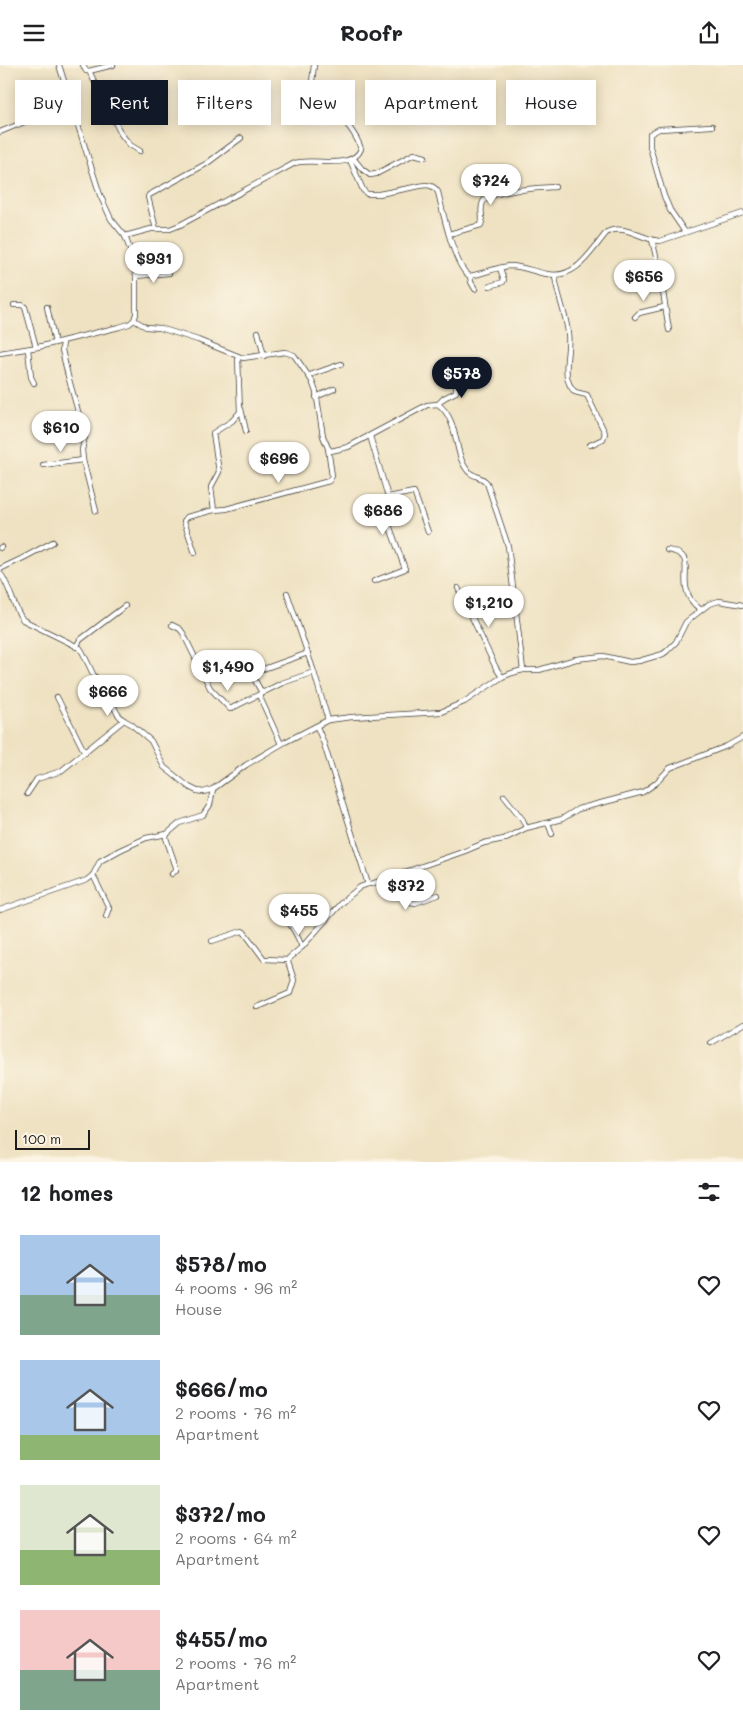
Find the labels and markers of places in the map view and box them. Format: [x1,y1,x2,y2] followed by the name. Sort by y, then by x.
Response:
[461,163,521,206] pin: $724
[124,241,184,284] pin: $931
[614,259,674,302] pin: $656
[432,357,492,399] pin: $578
[31,411,91,453] pin: $610
[249,441,309,484] pin: $696
[353,493,413,536] pin: $686
[448,585,530,628] pin: $1,210
[187,649,269,692] pin: $1,490
[78,675,138,717] pin: $666
[376,869,436,911] pin: $372
[269,893,329,936] pin: $455

